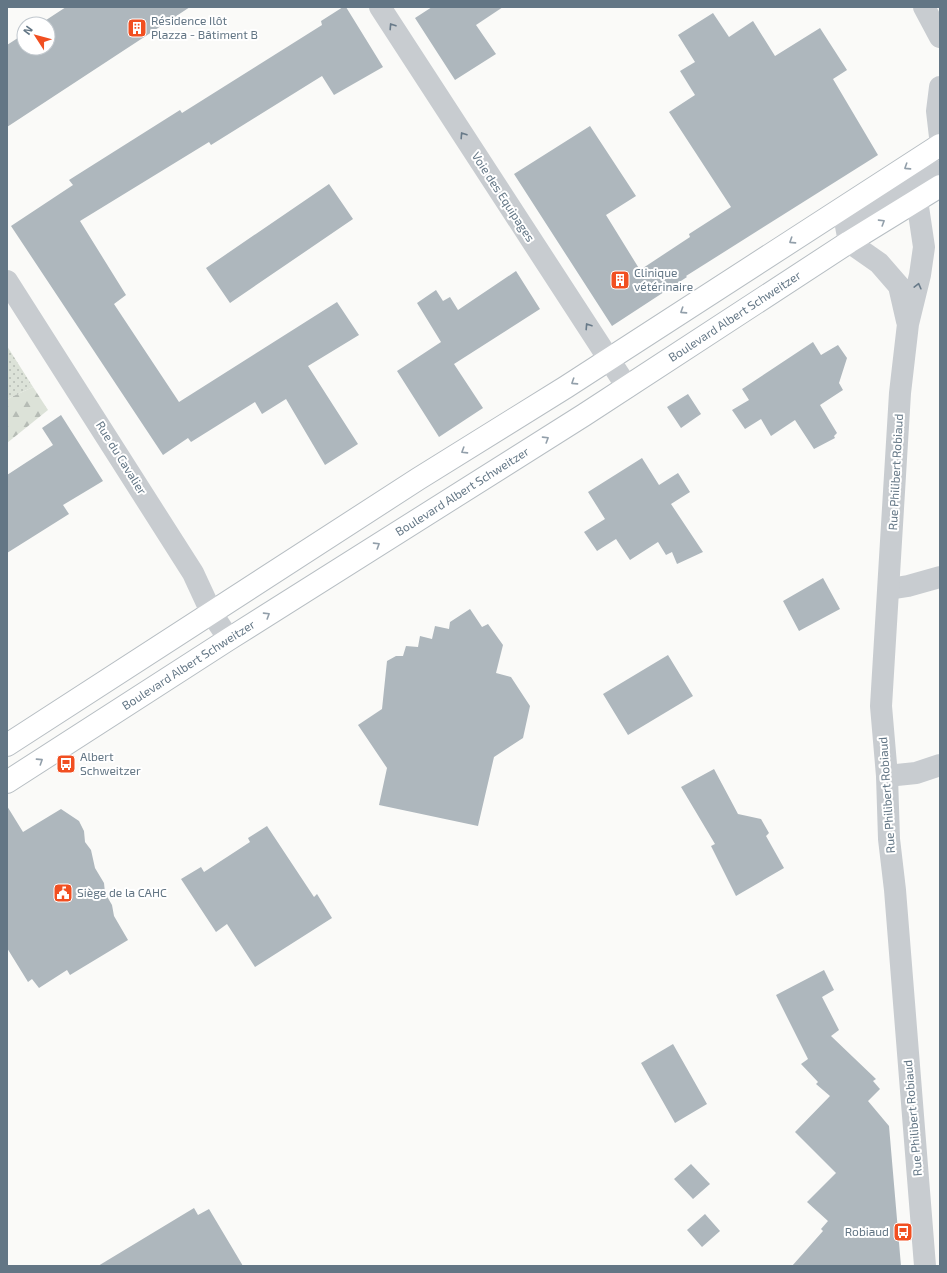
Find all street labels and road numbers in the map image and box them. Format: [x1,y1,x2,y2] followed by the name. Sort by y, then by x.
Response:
[470,149,538,244] street label: Voie des Equipages
[665,267,803,364] street label: Boulevard Albert Schweitzer
[885,413,905,531] street label: Rue Philibert Robiaud
[94,418,150,497] street label: Rue du Cavalier
[392,443,531,538] street label: Boulevard Albert Schweitzer
[119,616,257,712] street label: Boulevard Albert Schweitzer
[875,736,897,854] street label: Rue Philibert Robiaud
[900,1059,924,1177] street label: Rue Philibert Robiaud

